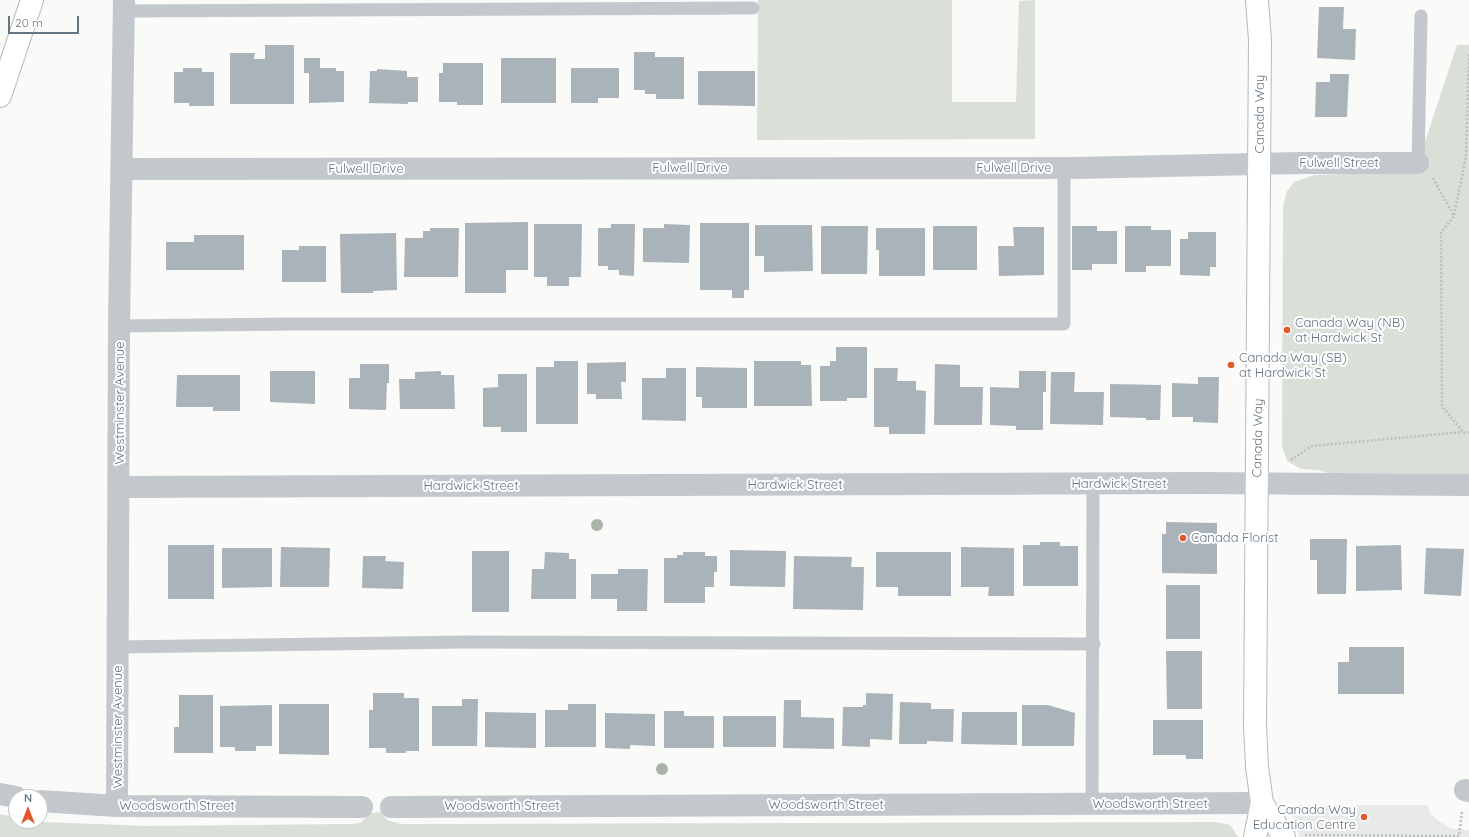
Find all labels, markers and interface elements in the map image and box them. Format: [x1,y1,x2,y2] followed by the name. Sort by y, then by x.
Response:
[10,8,81,34] scale bar
[15,15,43,30] text: 20 m
[1252,75,1268,153] street label: Canada Way
[1299,155,1379,171] street label: Fulwell Street
[652,160,728,176] street label: Fulwell Drive
[976,160,1052,176] street label: Fulwell Drive
[328,161,404,177] street label: Fulwell Drive
[1295,315,1405,346] place label: Canada Way (NB) at Hardwick St
[1282,325,1292,335] marker: Canada Way (NB) at Hardwick St
[112,341,128,465] street label: Westminster Avenue
[1239,350,1347,381] place label: Canada Way (SB) at Hardwick St
[1226,360,1236,370] marker: Canada Way (SB) at Hardwick St
[1250,398,1266,478] street label: Canada Way
[1071,476,1167,492] street label: Hardwick Street
[747,477,843,493] street label: Hardwick Street
[423,478,519,494] street label: Hardwick Street
[1191,530,1278,546] place label: Canada Florist
[1178,533,1188,543] marker: Canada Florist
[110,665,126,789] street label: Westminster Avenue
[8,789,48,829] north arrow
[24,791,32,805] text: N
[1092,796,1208,812] street label: Woodsworth Street
[768,797,884,813] street label: Woodsworth Street
[119,798,235,814] street label: Woodsworth Street
[444,798,560,814] street label: Woodsworth Street
[1253,802,1356,833] place label: Canada Way Education Centre
[1359,812,1369,822] marker: Canada Way Education Centre

